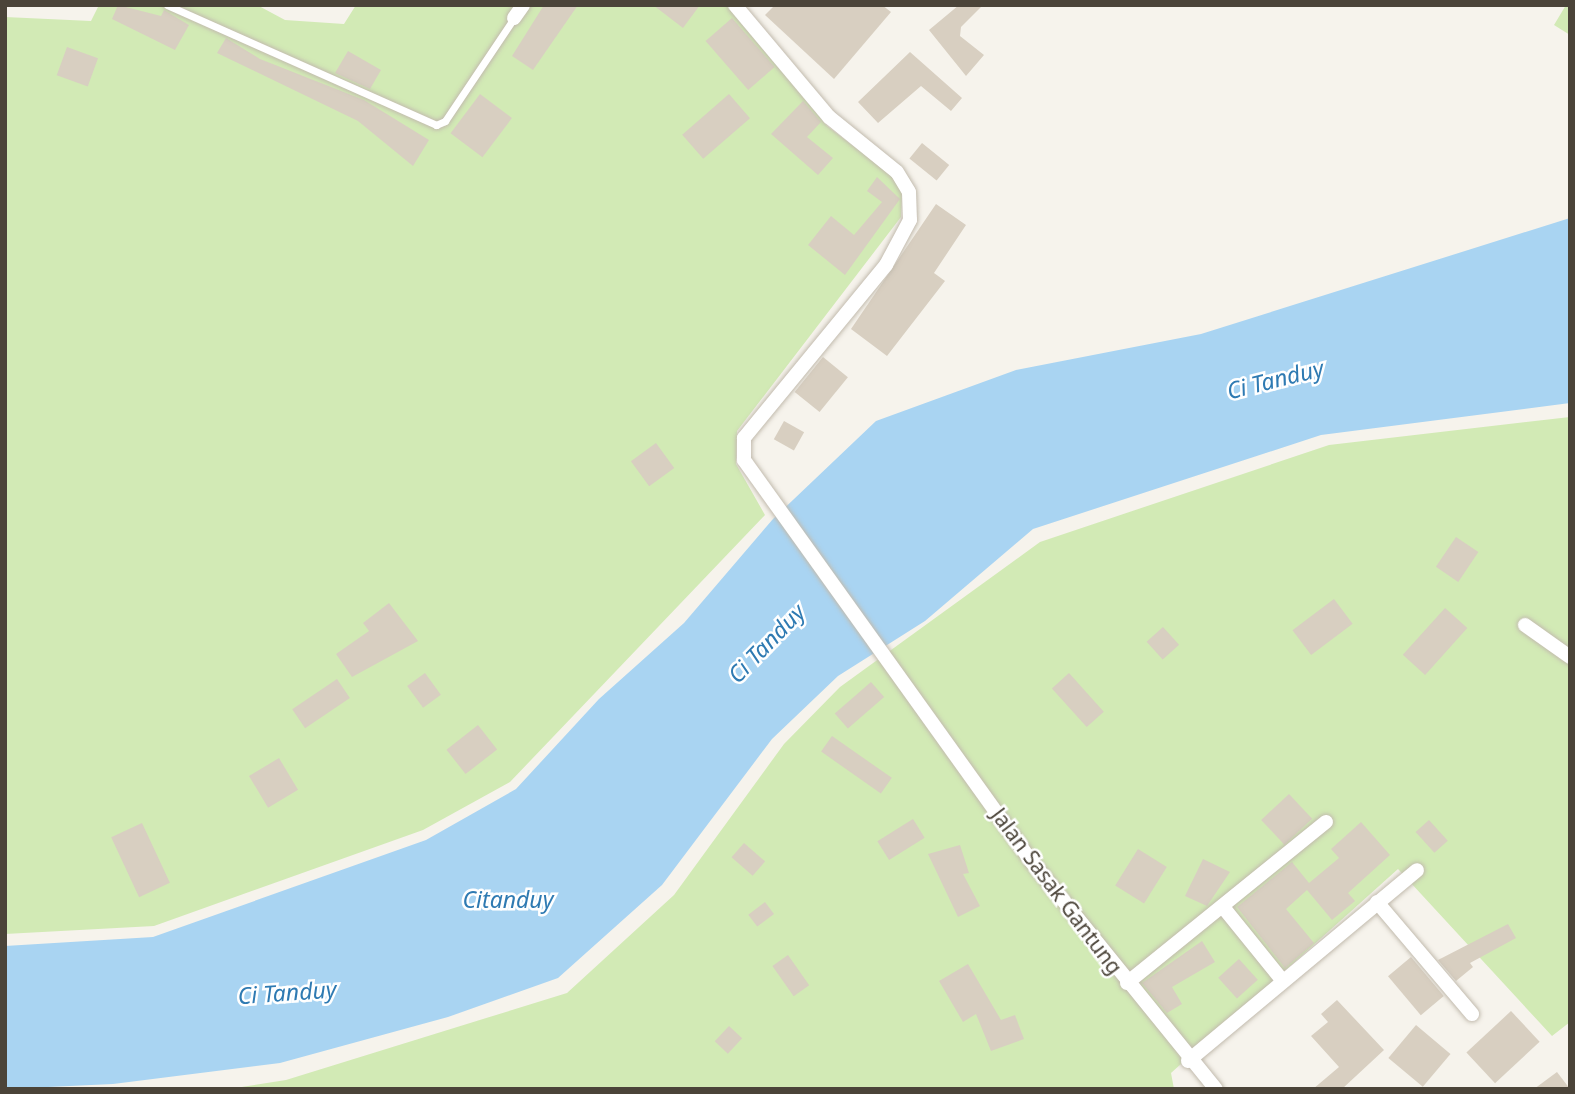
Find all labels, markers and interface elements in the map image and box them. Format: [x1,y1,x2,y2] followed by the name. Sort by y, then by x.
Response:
[1224,354,1326,404] water label: Ci Tanduy
[722,598,810,688] water label: Ci Tanduy
[986,803,1128,979] street label: Jalan Sasak Gantung
[463,885,553,913] water label: Citanduy
[237,975,337,1009] water label: Ci Tanduy

